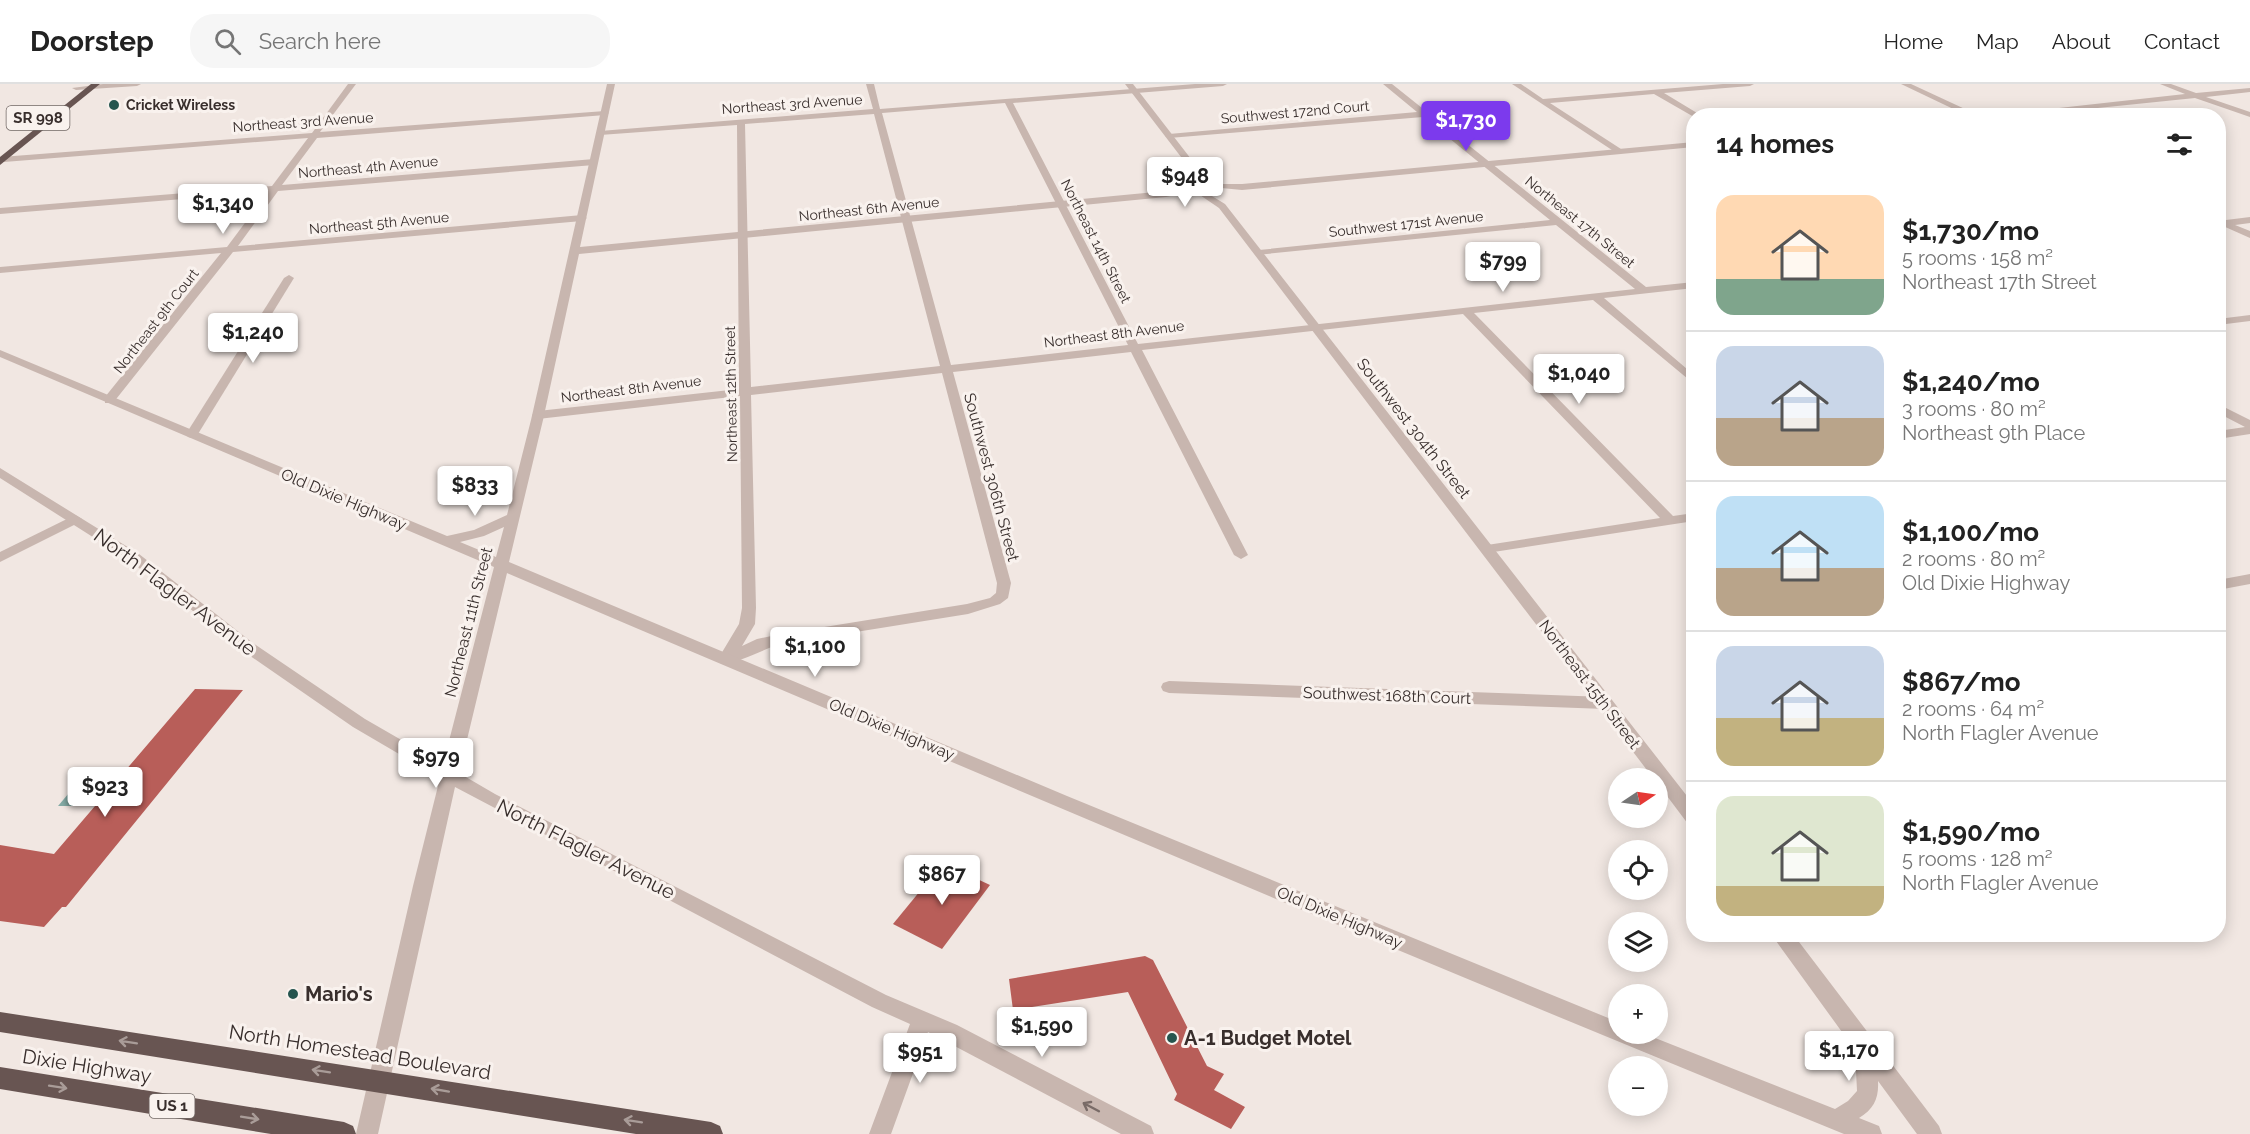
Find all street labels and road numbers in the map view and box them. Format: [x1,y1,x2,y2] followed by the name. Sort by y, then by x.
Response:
[721,91,863,117] street label: Northeast 3rd Avenue
[1220,98,1370,126] street label: Southwest 172nd Court
[6,106,70,130] road number: SR 998
[232,109,374,135] street label: Northeast 3rd Avenue
[297,153,439,181] street label: Northeast 4th Avenue
[1522,173,1638,271] street label: Northeast 17th Street
[1058,177,1134,306] street label: Northeast 14th Street
[798,194,940,224] street label: Northeast 6th Avenue
[1328,208,1484,240] street label: Southwest 171st Avenue
[308,209,450,237] street label: Northeast 5th Avenue
[110,265,202,376] street label: Northeast 9th Court
[1043,317,1185,351] street label: Northeast 8th Avenue
[722,325,740,462] street label: Northeast 12th Street
[1353,354,1475,503] street label: Southwest 304th Street
[560,372,702,406] street label: Northeast 8th Avenue
[960,391,1023,564] street label: Southwest 306th Street
[278,464,410,535] street label: Old Dixie Highway
[89,523,261,661] street label: North Flagler Avenue
[441,544,497,699] street label: Northeast 11th Street
[1535,616,1645,753] street label: Northeast 15th Street
[1303,683,1472,708] street label: Southwest 168th Court
[826,694,958,765] street label: Old Dixie Highway
[493,794,679,904] street label: North Flagler Avenue
[1274,882,1406,953] street label: Old Dixie Highway
[227,1019,493,1085] street label: North Homestead Boulevard
[21,1044,153,1088] street label: Dixie Highway
[150,1094,195,1118] road number: US 1

